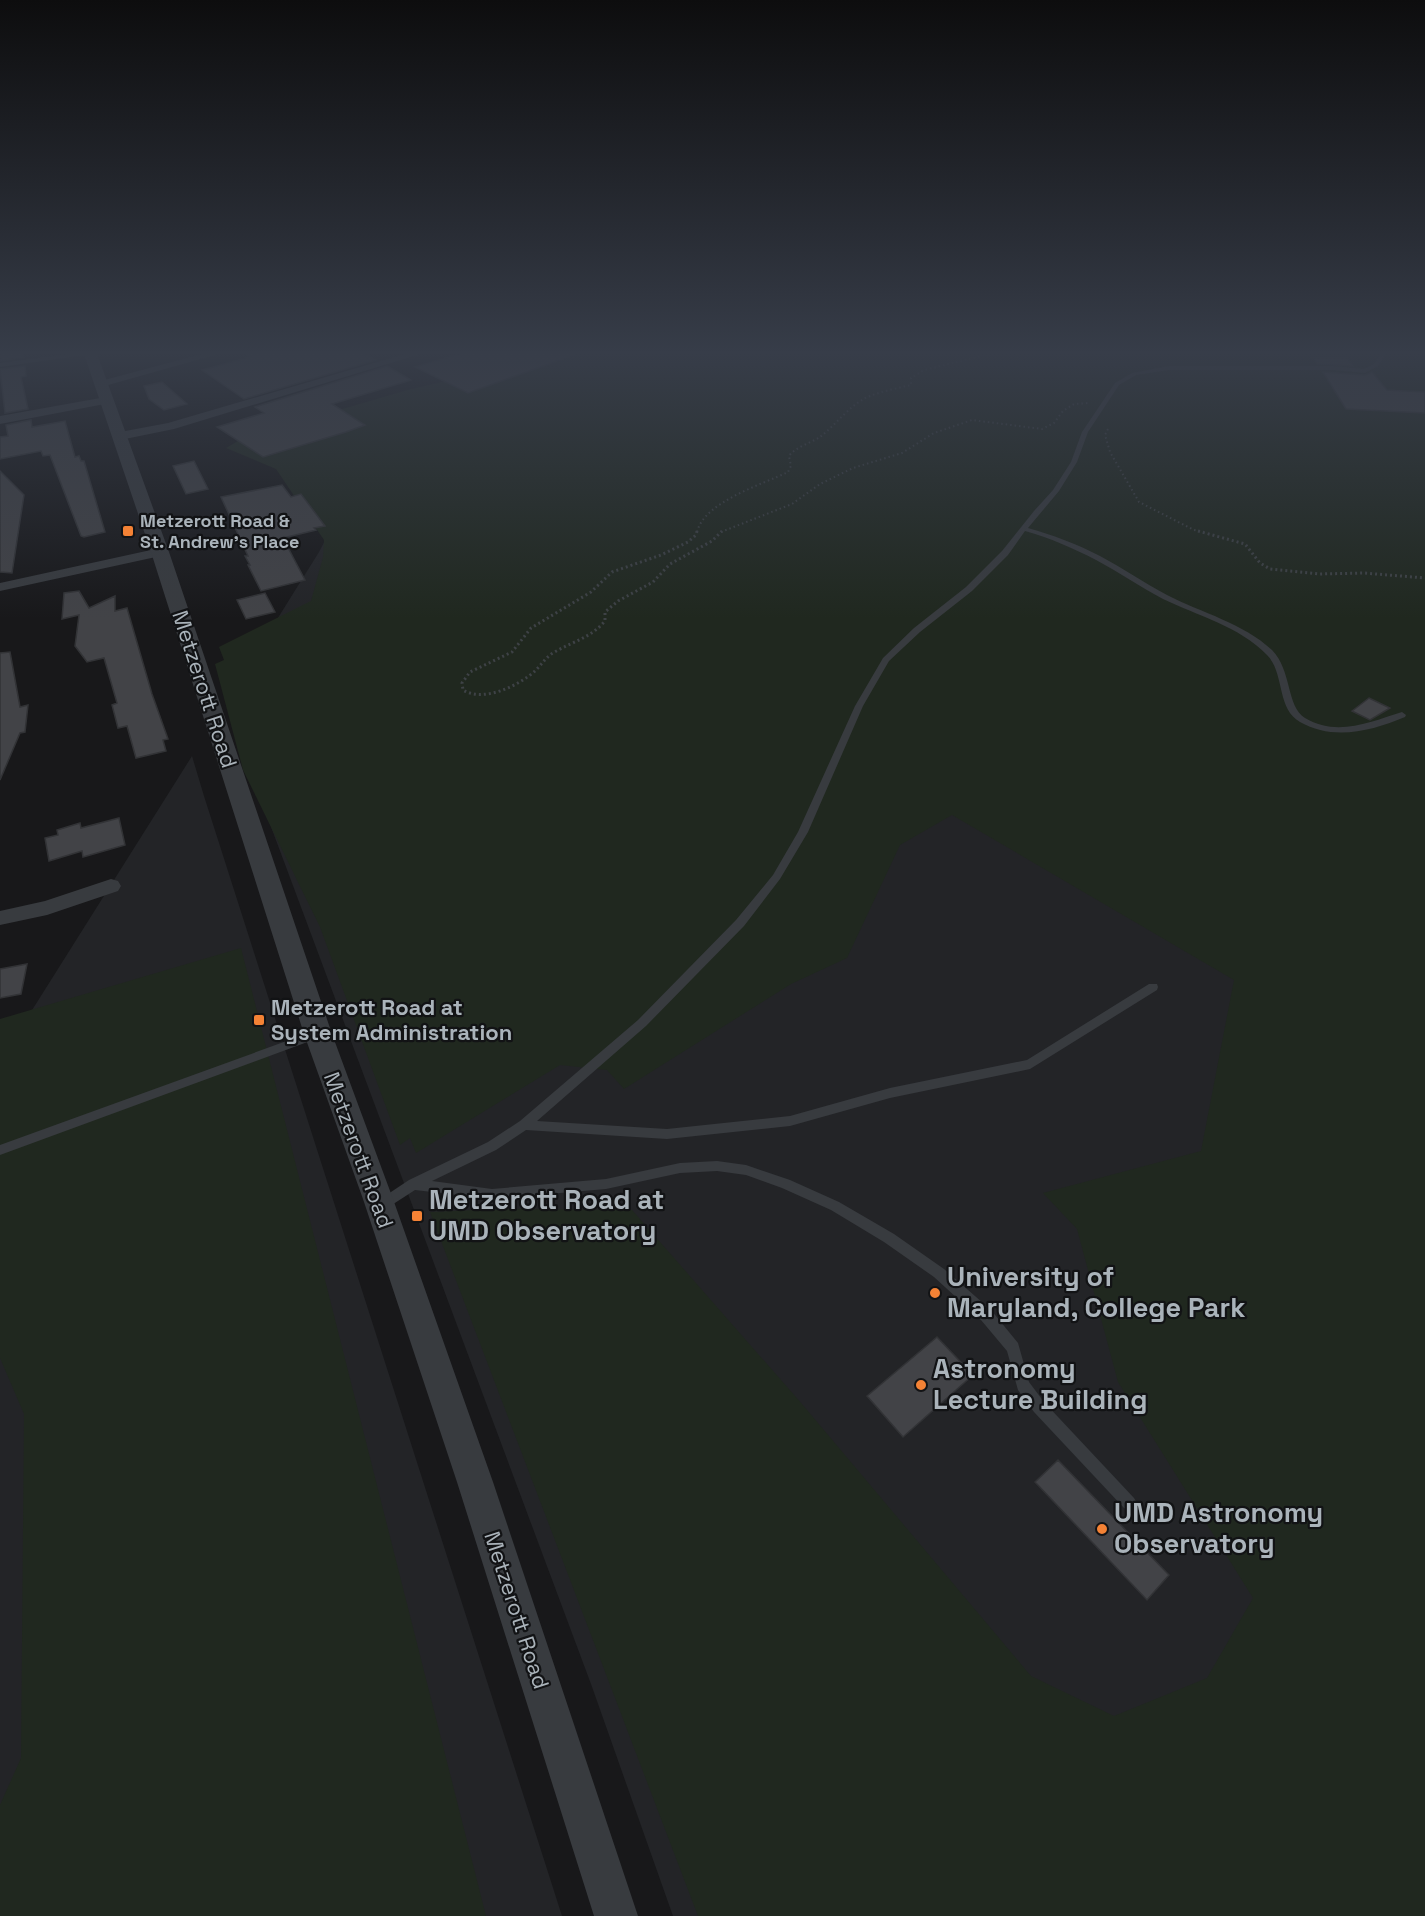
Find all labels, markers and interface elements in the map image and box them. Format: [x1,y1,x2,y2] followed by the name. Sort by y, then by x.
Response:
[140,509,299,553] place label: Metzerott Road & St. Andrew's Place
[121,524,135,538] marker: Metzerott Road & St. Andrew's Place
[166,607,244,771] street label: Metzerott Road
[271,993,512,1046] place label: Metzerott Road at System Administration
[252,1013,266,1027] marker: Metzerott Road at System Administration
[318,1068,400,1232] street label: Metzerott Road
[429,1182,664,1248] place label: Metzerott Road at UMD Observatory
[410,1209,424,1223] marker: Metzerott Road at UMD Observatory
[947,1259,1245,1325] place label: University of Maryland, College Park
[928,1286,942,1300] marker: University of Maryland, College Park
[933,1351,1147,1417] place label: Astronomy Lecture Building
[914,1378,928,1392] marker: Astronomy Lecture Building
[1114,1495,1323,1561] place label: UMD Astronomy Observatory
[1095,1522,1109,1536] marker: UMD Astronomy Observatory
[478,1528,556,1692] street label: Metzerott Road

